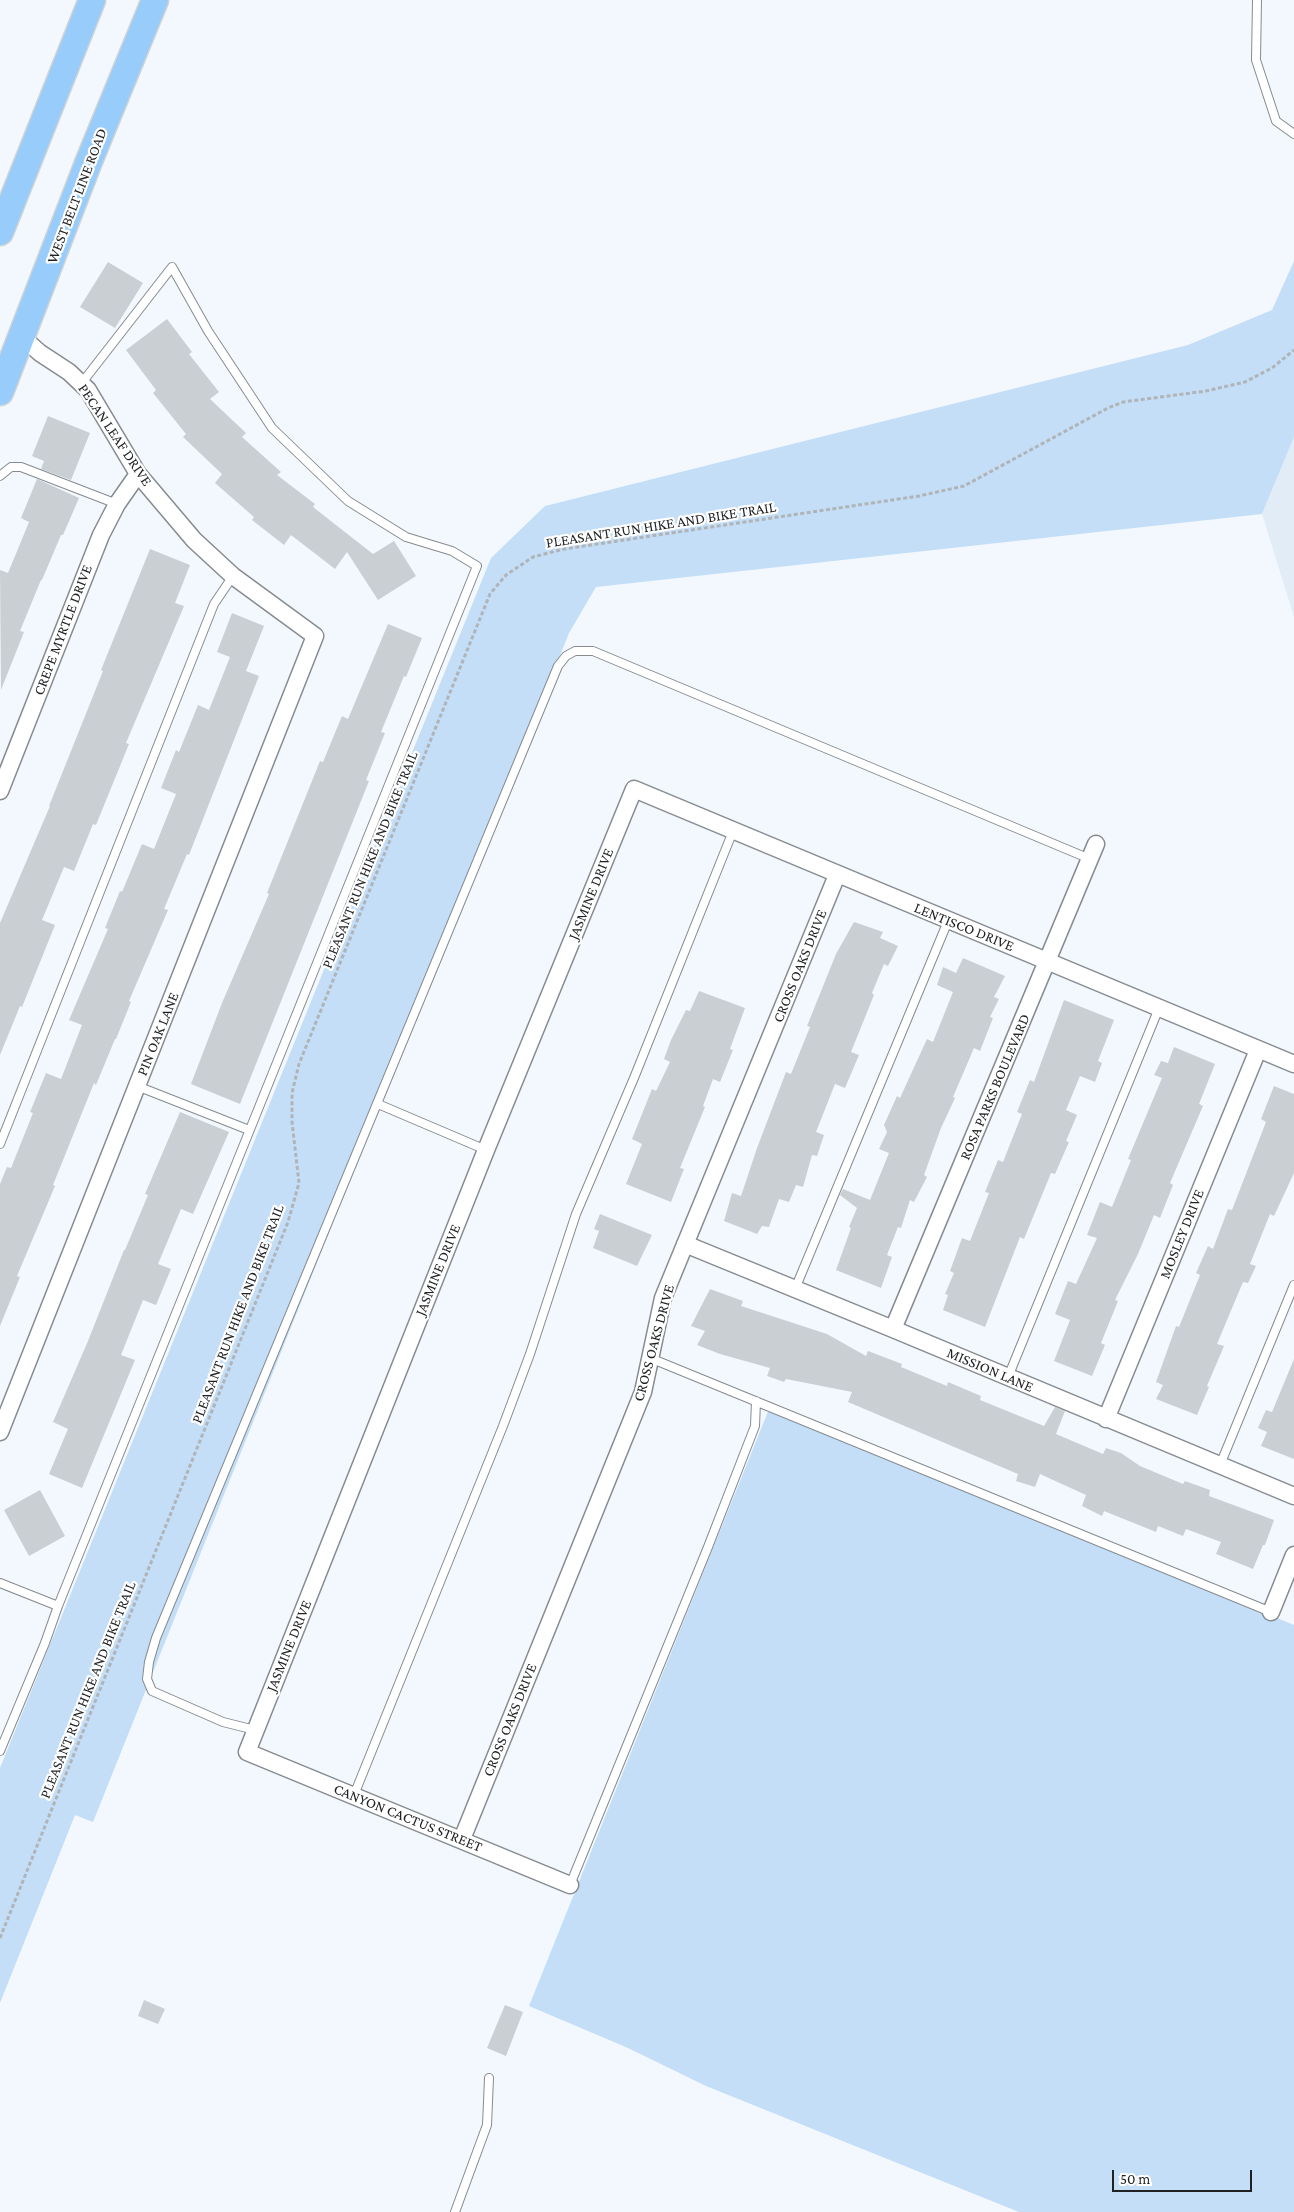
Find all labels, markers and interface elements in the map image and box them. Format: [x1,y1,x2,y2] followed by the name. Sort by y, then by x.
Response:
[43,126,111,266] street label: WEST BELT LINE ROAD
[74,380,156,490] street label: PECAN LEAF DRIVE
[545,498,777,552] street label: PLEASANT RUN HIKE AND BIKE TRAIL
[30,562,96,698] street label: CREPE MYRTLE DRIVE
[318,749,422,971] street label: PLEASANT RUN HIKE AND BIKE TRAIL
[564,846,618,942] street label: JASMINE DRIVE
[911,899,1017,955] street label: LENTISCO DRIVE
[769,907,831,1025] street label: CROSS OAKS DRIVE
[133,990,183,1078] street label: PIN OAK LANE
[956,1011,1034,1163] street label: ROSA PARKS BOULEVARD
[1156,1186,1208,1282] street label: MOSLEY DRIVE
[188,1202,288,1426] street label: PLEASANT RUN HIKE AND BIKE TRAIL
[411,1222,465,1318] street label: JASMINE DRIVE
[630,1283,678,1403] street label: CROSS OAKS DRIVE
[944,1344,1036,1396] street label: MISSION LANE
[36,1579,140,1801] street label: PLEASANT RUN HIKE AND BIKE TRAIL
[262,1598,316,1694] street label: JASMINE DRIVE
[479,1661,541,1779] street label: CROSS OAKS DRIVE
[331,1780,485,1856] street label: CANYON CACTUS STREET
[1114,2160,1254,2192] scale bar
[1120,2171,1150,2187] text: 50 m

